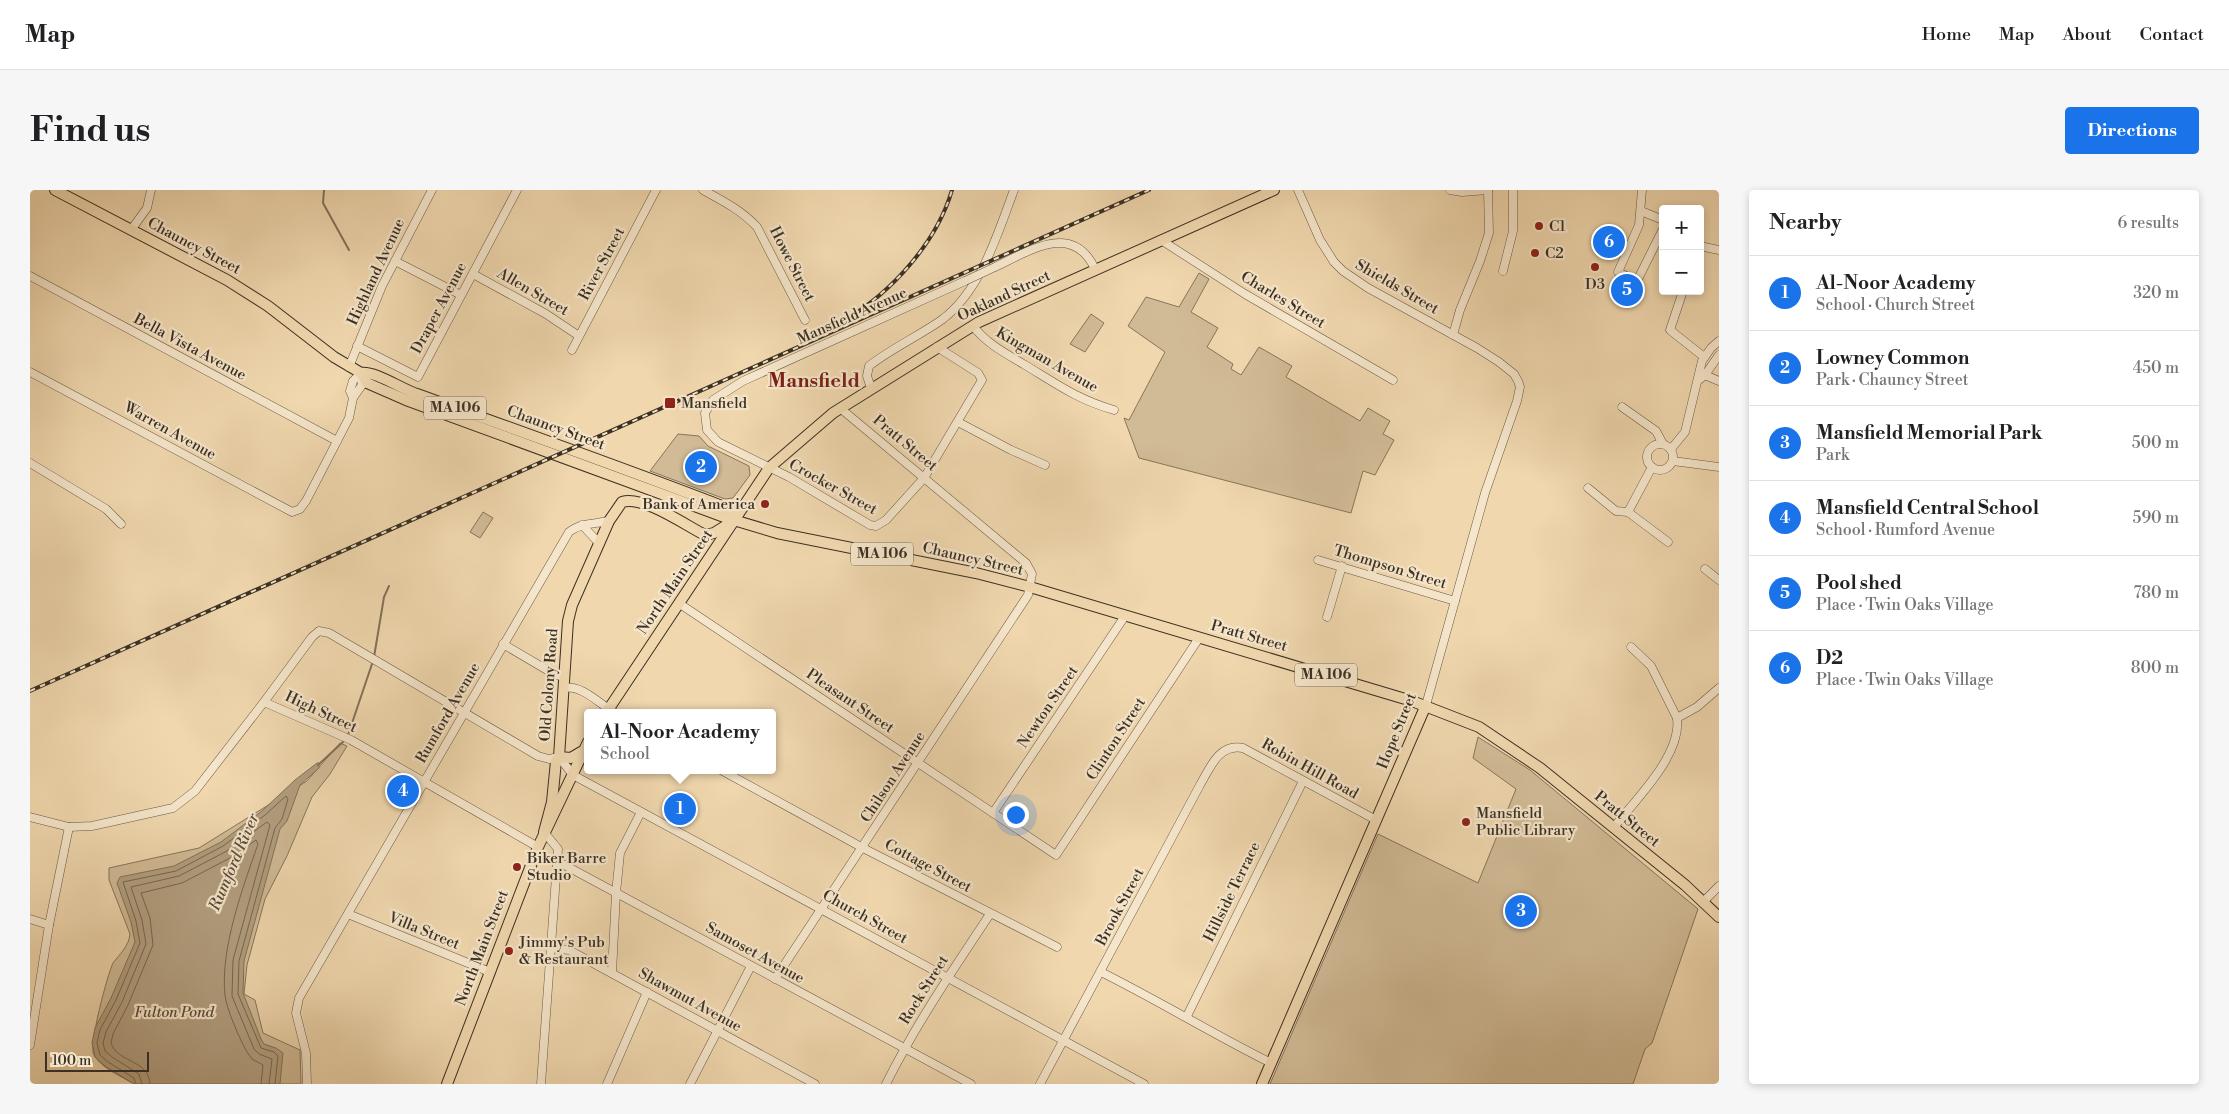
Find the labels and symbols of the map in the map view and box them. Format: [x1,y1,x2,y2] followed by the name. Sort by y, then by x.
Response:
[144,213,245,279] street label: Chauncy Street
[343,216,409,328] street label: Highland Avenue
[1549,217,1566,236] place label: C1
[1533,220,1545,232] marker: C1
[575,223,630,304] street label: River Street
[765,223,819,305] street label: Howe Street
[1593,223,1625,261] pin: 6
[1545,244,1564,263] place label: C2
[1529,247,1541,259] marker: C2
[1352,255,1443,319] street label: Shields Street
[407,259,471,357] street label: Draper Avenue
[1589,261,1601,273] marker: D3
[493,263,573,320] street label: Allen Street
[954,266,1054,326] street label: Oakland Street
[1237,267,1329,333] street label: Charles Street
[1611,271,1643,309] pin: 5
[1585,275,1605,294] place label: D3
[794,283,910,349] street label: Mansfield Avenue
[130,309,250,385] street label: Bella Vista Avenue
[993,323,1101,397] street label: Kingman Avenue
[768,369,861,394] district label: Mansfield
[681,394,748,413] place label: Mansfield
[663,396,677,410] marker: Mansfield
[120,397,219,464] street label: Warren Avenue
[424,397,486,420] road number: MA 106
[504,401,608,455] street label: Chauncy Street
[869,410,942,476] street label: Pratt Street
[685,448,717,486] pin: 2
[785,455,881,519] street label: Crocker Street
[641,495,755,514] place label: Bank of America
[759,498,771,510] marker: Bank of America
[633,525,717,638] street label: North Main Street
[921,538,1026,580] street label: Chauncy Street
[1331,541,1449,593] street label: Thompson Street
[851,542,913,566] road number: MA 106
[1209,616,1290,656] street label: Pratt Street
[536,627,562,742] street label: Old Colony Road
[412,659,484,767] street label: Rumford Avenue
[1014,662,1083,752] street label: Newton Street
[1295,664,1357,686] road number: MA 106
[802,665,898,738] street label: Pleasant Street
[282,687,361,737] street label: High Street
[1373,689,1421,772] street label: Hope Street
[1082,693,1150,784] street label: Clinton Street
[856,728,930,826] street label: Chilson Avenue
[1258,735,1362,804] street label: Robin Hill Road
[387,772,419,810] pin: 4
[1590,787,1664,852] street label: Pratt Street
[664,790,696,828] pin: 1
[1003,802,1029,828] your location
[1476,804,1576,840] place label: Mansfield Public Library
[204,809,264,915] water label: Rumford River
[1460,816,1472,828] marker: Mansfield Public Library
[881,835,975,897] street label: Cottage Street
[1200,839,1264,945] street label: Hillside Terrace
[526,849,606,885] place label: Biker Barre Studio
[511,861,523,873] marker: Biker Barre Studio
[1091,864,1149,950] street label: Brook Street
[819,886,911,949] street label: Church Street
[451,887,513,1009] street label: North Main Street
[1505,892,1537,930] pin: 3
[385,908,463,954] street label: Villa Street
[702,918,808,988] street label: Samoset Avenue
[518,933,609,969] place label: Jimmy's Pub & Restaurant
[503,945,515,957] marker: Jimmy's Pub & Restaurant
[895,951,953,1028] street label: Rock Street
[635,964,745,1036] street label: Shawmut Avenue
[134,1003,215,1022] park label: Fulton Pond
[45,1049,149,1072] scale bar

